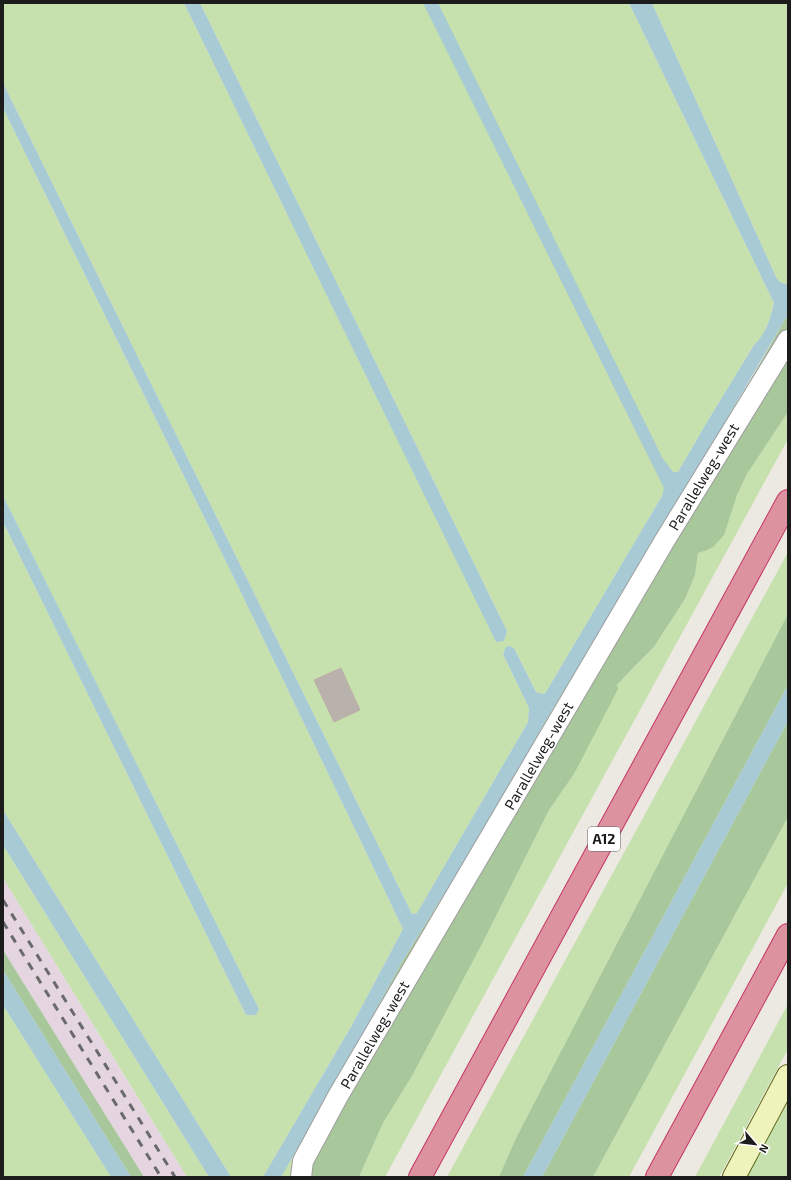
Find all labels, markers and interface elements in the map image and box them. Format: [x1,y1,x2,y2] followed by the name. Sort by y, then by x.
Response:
[664,419,742,533] street label: Parallelweg-west
[500,698,576,813] street label: Parallelweg-west
[588,827,620,851] road number: A12
[336,977,412,1092] street label: Parallelweg-west
[735,1124,775,1164] north arrow
[757,1142,772,1156] text: N

